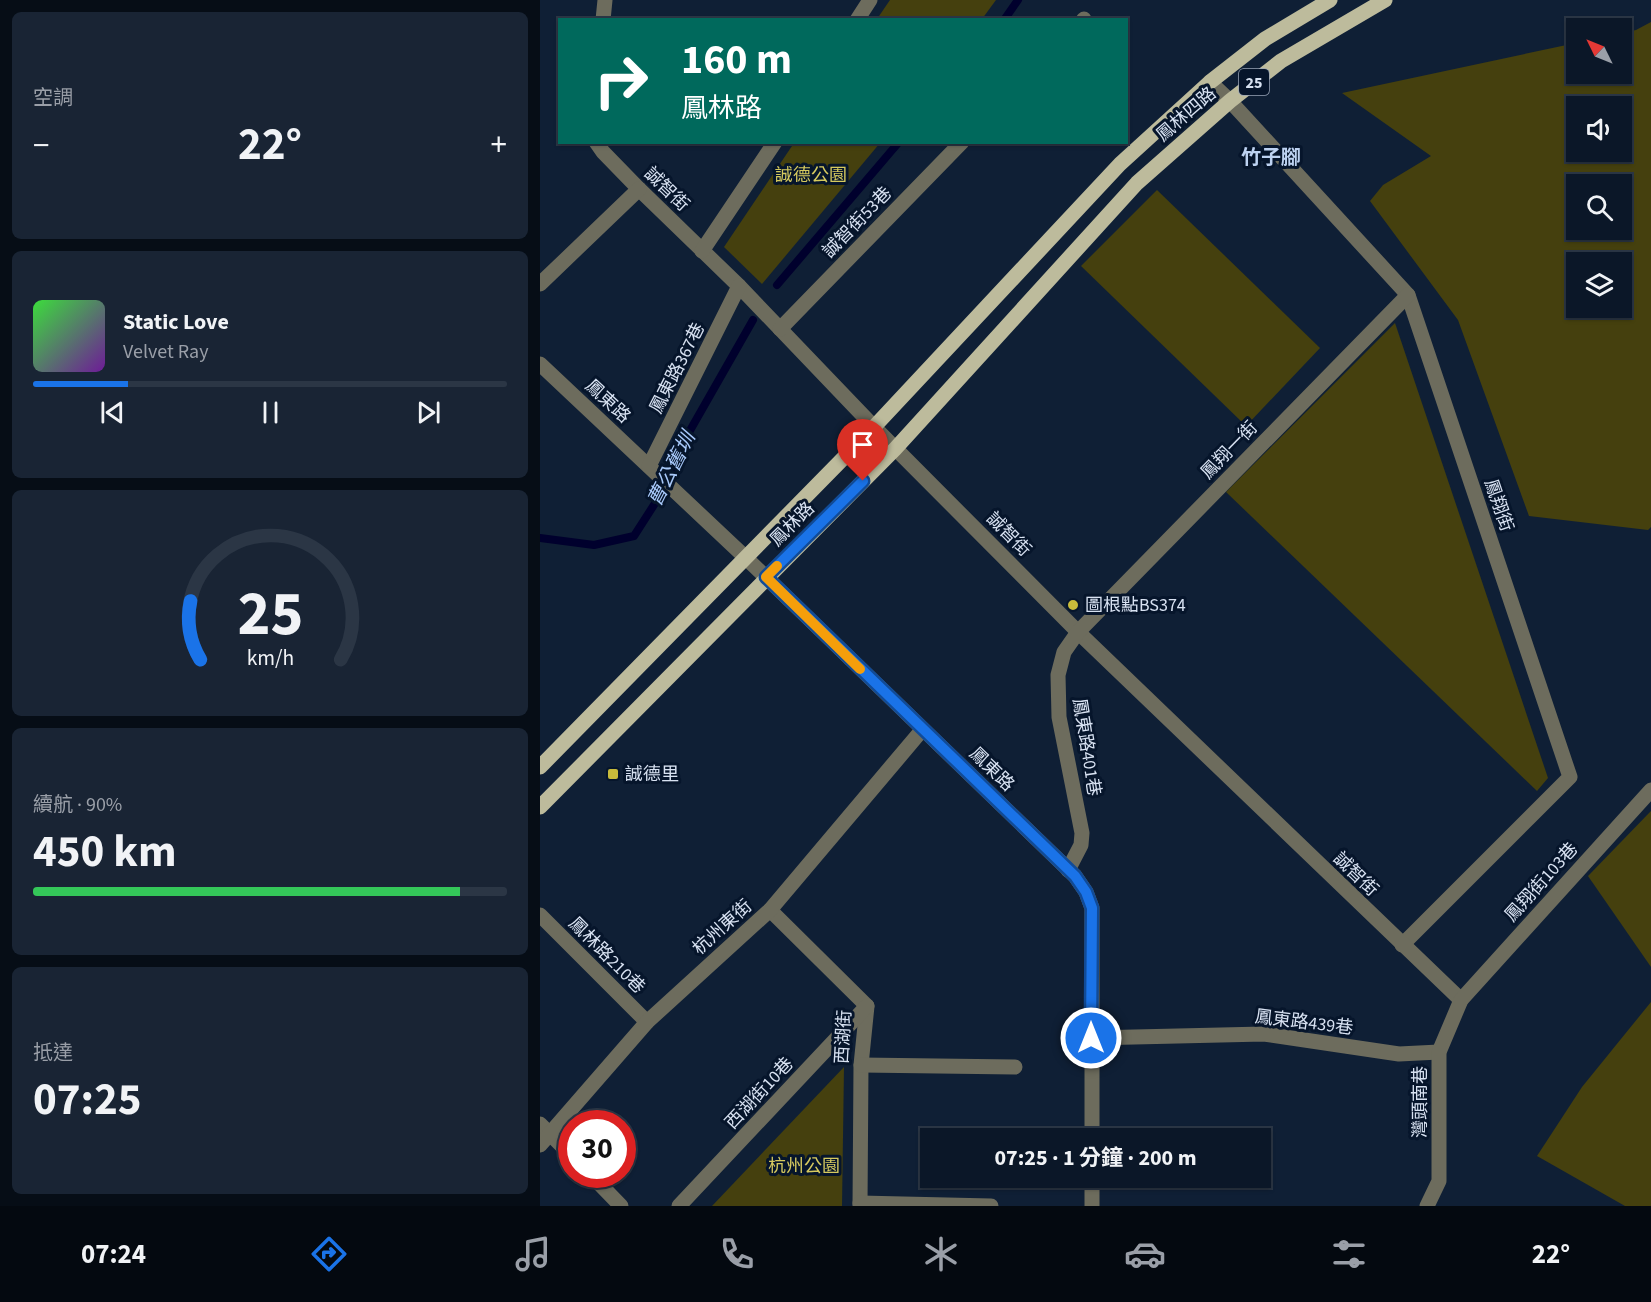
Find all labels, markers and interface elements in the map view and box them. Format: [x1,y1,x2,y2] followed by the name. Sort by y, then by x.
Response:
[1566,18,1632,84] north arrow
[1566,18,1632,318] map controls
[681,30,792,90] text: 160 m
[582,42,660,120] icon: right
[1239,69,1269,95] road number: 25
[1151,81,1222,147] street label: 鳳林四路
[33,84,73,112] text: 空調
[681,89,762,128] text: 鳳林路
[1566,96,1632,162] button: sound
[238,113,302,177] text: 22°
[33,122,49,169] text: −
[491,122,507,169] text: +
[1241,144,1301,172] district label: 竹子腳
[639,162,695,217] street label: 誠智街
[775,163,847,188] park label: 誠德公園
[1566,174,1632,240] button: search
[817,181,898,263] street label: 誠智街53巷
[1566,252,1632,318] button: layers
[123,306,229,338] text: Static Love
[644,319,711,418] street label: 鳳東路367巷
[123,338,209,366] text: Velvet Ray
[579,374,636,429] street label: 鳳東路
[96,396,129,429] icon: previous
[254,396,287,429] icon: pause
[412,396,445,429] icon: next
[1195,416,1263,485] street label: 鳳翔一街
[837,419,888,481] pin
[641,425,704,511] water label: 曹公舊圳
[846,428,879,461] icon: arrive
[1478,476,1519,535] street label: 鳳翔街
[764,496,820,552] street label: 鳳林路
[981,506,1037,562] street label: 誠智街
[237,570,303,659] text: 25
[1085,593,1186,618] place label: 圖根點BS374
[1066,598,1080,612] marker: 圖根點BS374
[246,643,294,674] text: km/h
[1066,696,1107,798] street label: 鳳東路401巷
[964,742,1020,797] street label: 鳳東路
[625,762,679,787] place label: 誠德里
[606,767,620,781] marker: 誠德里
[33,791,122,819] text: 續航 · 90%
[33,820,177,884] text: 450 km
[1499,837,1584,927] street label: 鳳翔街103巷
[1328,847,1384,902] street label: 誠智街
[687,894,757,961] street label: 杭州東街
[563,912,650,999] street label: 鳳林路210巷
[1253,1004,1355,1041] street label: 鳳東路439巷
[1059,1006,1123,1070] position arrow
[830,1009,857,1065] street label: 西湖街
[33,1039,73,1067] text: 抵達
[720,1052,799,1135] street label: 西湖街10巷
[1408,1066,1433,1138] street label: 灣頭南巷
[33,1068,142,1132] text: 07:25
[558,1110,636,1188] speed limit sign: 30
[995,1142,1196,1174] text: 07:25 · 1 分鐘 · 200 m
[768,1154,840,1179] park label: 杭州公園
[308,1233,350,1275] icon: directions
[512,1233,554,1275] icon: music
[716,1233,758,1275] icon: phone
[920,1233,962,1275] icon: climate
[1124,1233,1166,1275] icon: car
[1328,1233,1370,1275] icon: filters
[81,1235,146,1274] text: 07:24
[1532,1235,1570,1274] text: 22°

